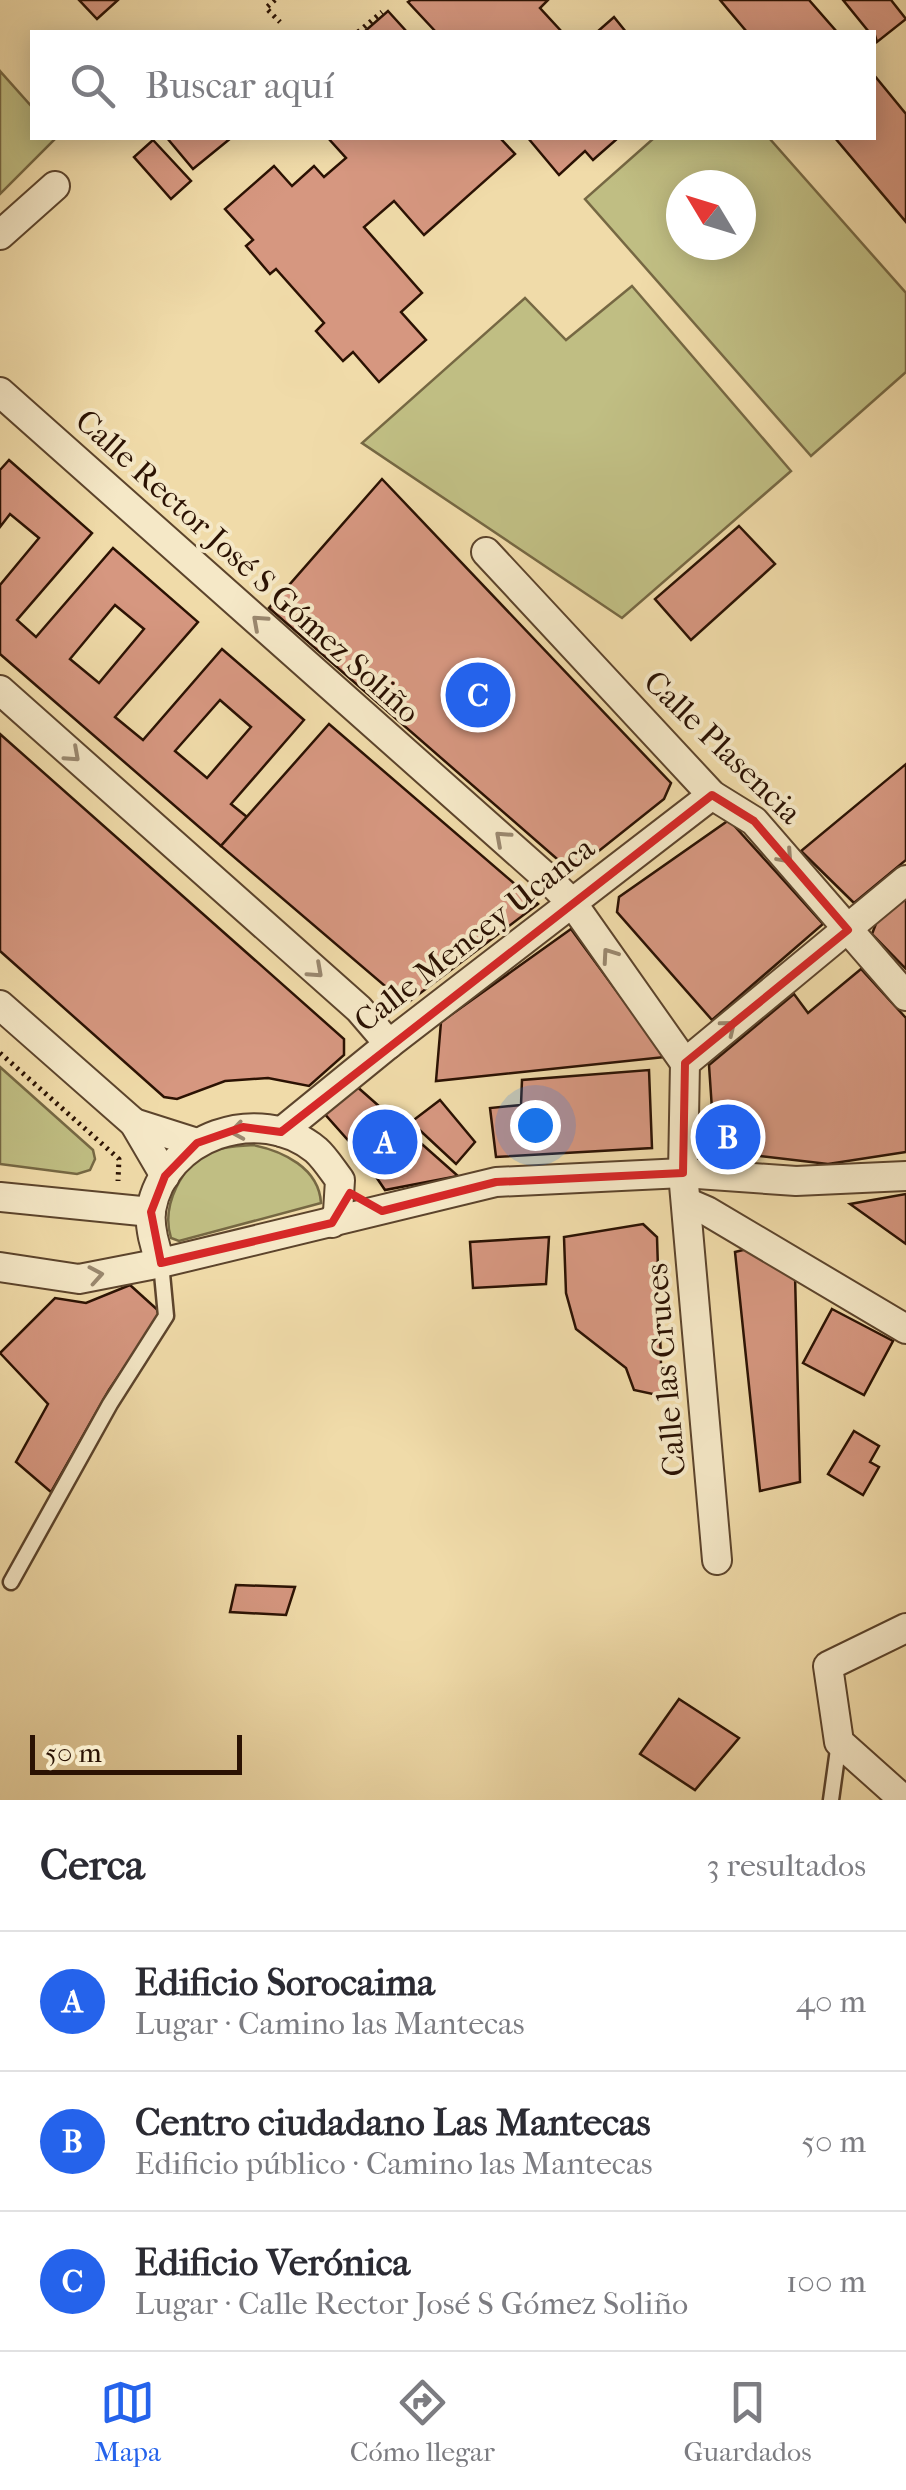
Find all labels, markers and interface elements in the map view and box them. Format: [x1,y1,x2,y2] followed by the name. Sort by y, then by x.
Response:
[30,30,876,140] search box
[65,58,120,113] icon: search
[145,63,334,108] text: Buscar aquí
[666,170,756,260] north arrow
[68,402,427,731] street label: Calle Rector José S Gómez Soliño
[252,616,271,634] one-way arrow
[446,658,510,732] pin: C
[636,663,810,832] street label: Calle Plasencia
[61,743,80,761] one-way arrow
[347,829,603,1040] street label: Calle Mencey Ucanca
[495,831,514,849] one-way arrow
[774,845,792,864] one-way arrow
[603,948,621,966] one-way arrow
[304,959,323,977] one-way arrow
[718,1021,736,1039] one-way arrow
[510,1100,561,1151] your location
[696,1100,760,1174] pin: B
[352,1104,418,1180] pin: A
[229,1120,245,1141] one-way arrow
[638,1262,693,1478] street label: Calle las Cruces
[88,1265,105,1286] one-way arrow
[30,1730,242,1774] scale bar
[45,1736,102,1769] text: 50 m
[40,1841,145,1890] text: Cerca
[707,1847,866,1884] text: 3 resultados
[135,1960,435,2005] text: Edificio Sorocaima
[62,1983,83,2020] text: A
[796,1983,866,2020] text: 40 m
[135,2005,525,2042] text: Lugar · Camino las Mantecas
[135,2100,651,2145] text: Centro ciudadano Las Mantecas
[62,2123,83,2160] text: B
[801,2123,866,2160] text: 50 m
[135,2145,653,2182] text: Edificio público · Camino las Mantecas
[135,2240,410,2285] text: Edificio Verónica
[62,2263,83,2300] text: C
[786,2263,866,2300] text: 100 m
[135,2285,688,2322] text: Lugar · Calle Rector José S Gómez Soliño
[94,2375,161,2468] tab: Mapa
[350,2375,495,2468] tab: Cómo llegar
[683,2375,812,2468] tab: Guardados

